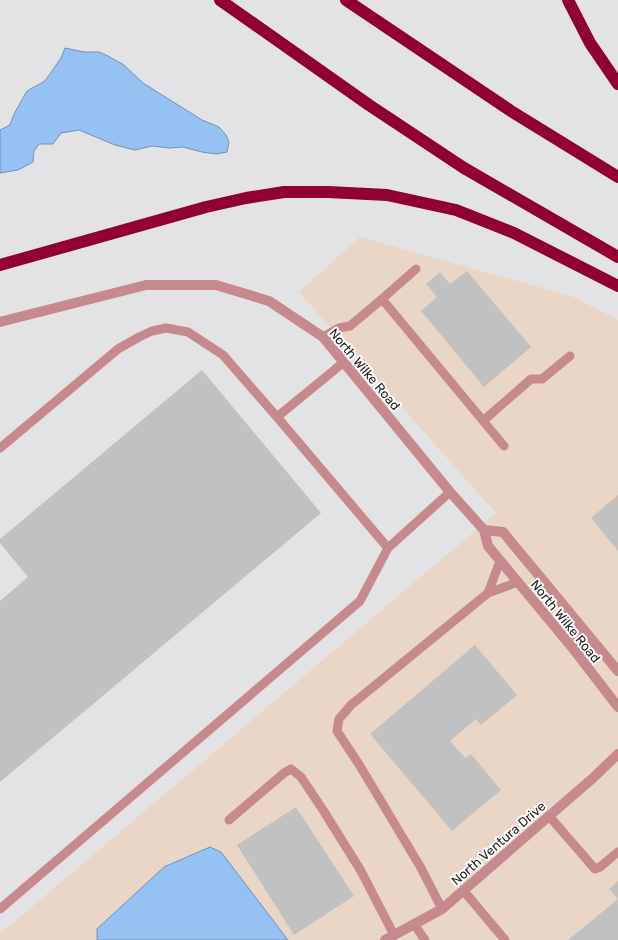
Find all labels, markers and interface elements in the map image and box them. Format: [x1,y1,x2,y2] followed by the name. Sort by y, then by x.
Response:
[326,326,403,413] street label: North Wilke Road
[528,577,603,666] street label: North Wilke Road
[448,798,548,888] street label: North Ventura Drive

